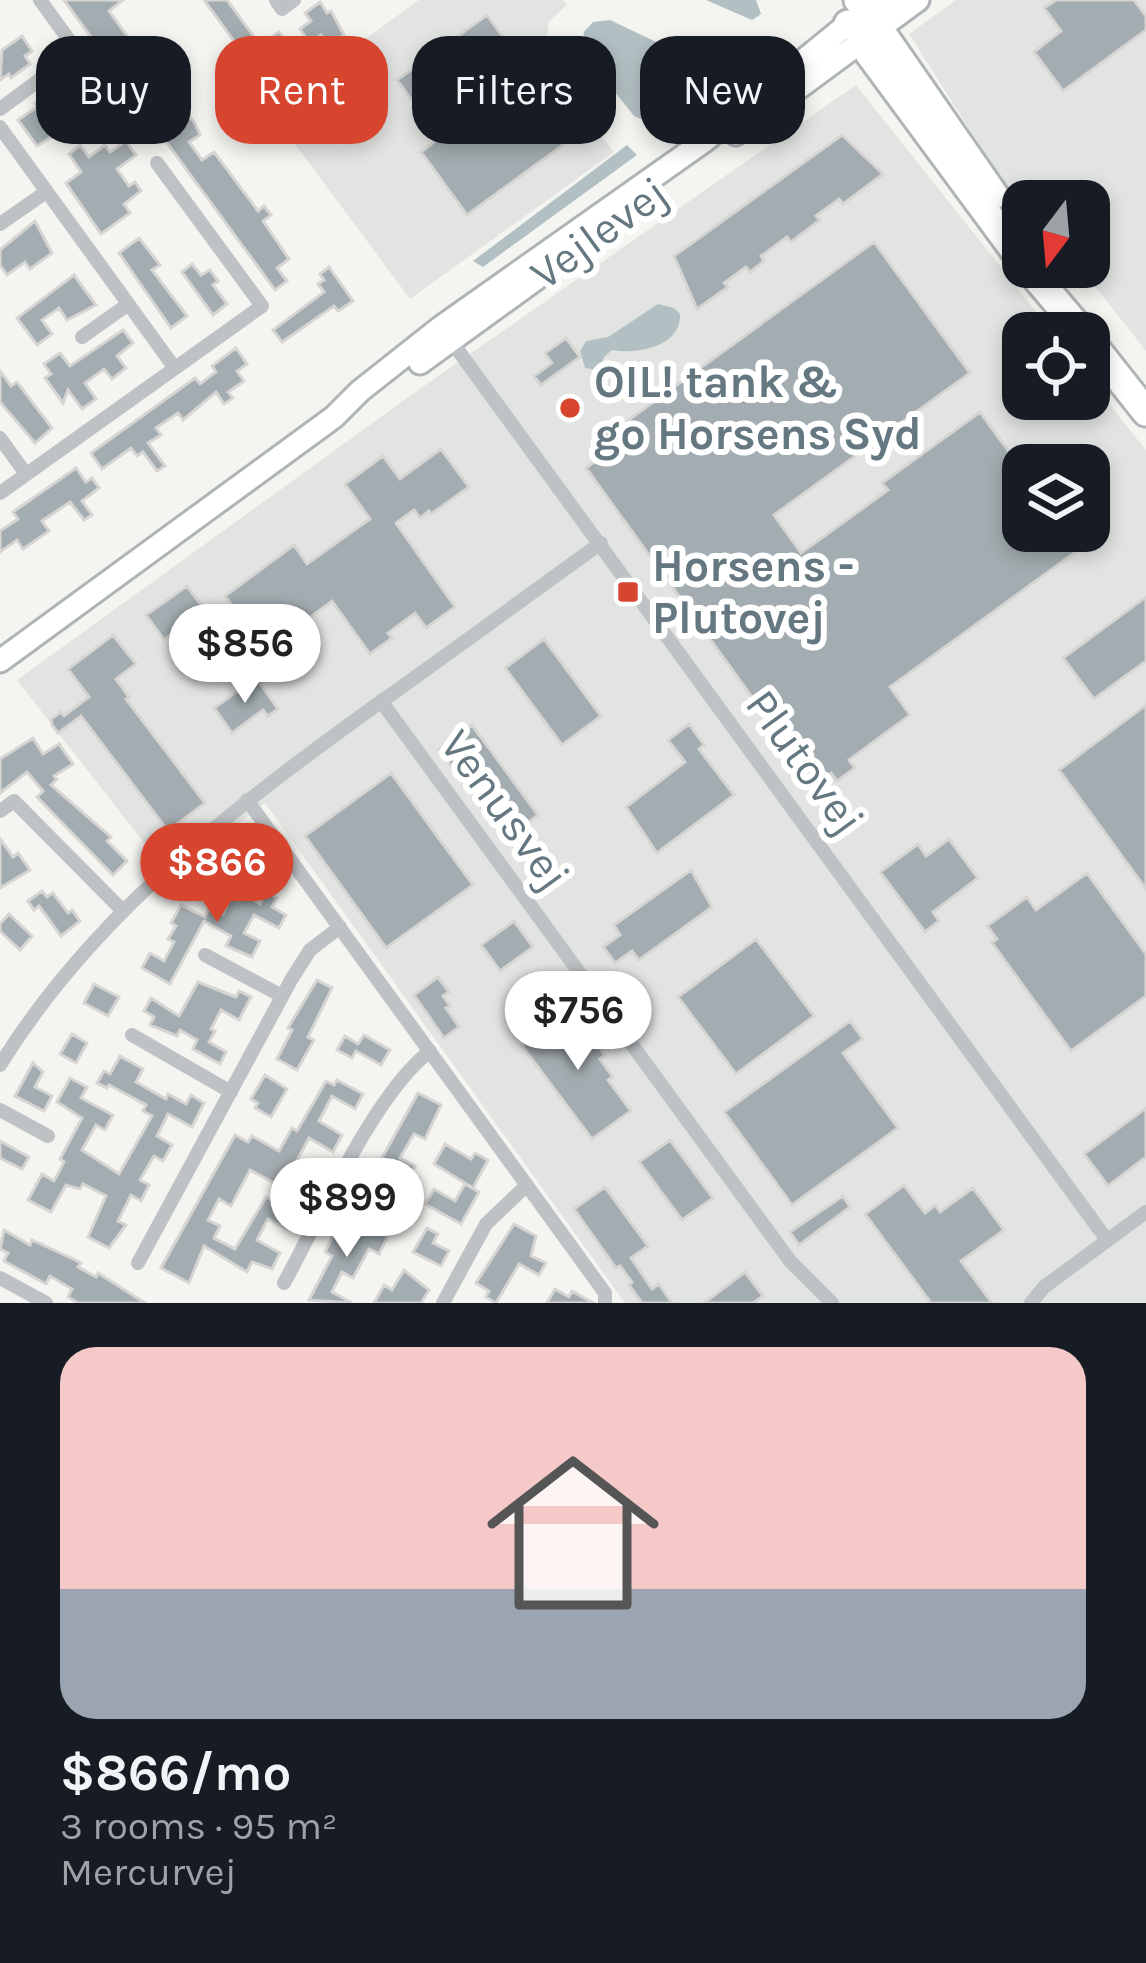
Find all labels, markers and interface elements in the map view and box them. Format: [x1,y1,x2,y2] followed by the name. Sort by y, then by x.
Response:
[36,36,191,144] chip: Buy
[215,36,388,144] chip: Rent
[412,36,616,144] chip: Filters
[640,36,805,144] chip: New
[520,166,678,301] street label: Vejlevej
[1002,180,1110,288] north arrow
[1002,180,1110,552] map controls
[1002,312,1110,420] button: locate
[594,356,922,461] place label: OIL! tank & go Horsens Syd
[557,395,583,421] marker: OIL! tank & go Horsens Syd
[1002,444,1110,552] button: layers
[652,540,854,645] place label: Horsens - Plutovej
[615,579,641,605] marker: Horsens - Plutovej
[174,604,316,706] pin: $856
[196,620,294,666] text: $856
[734,680,875,845] street label: Plutovej
[429,720,580,901] street label: Venusvej
[146,823,288,925] pin: $866
[167,839,267,885] text: $866
[507,971,649,1073] pin: $756
[532,987,624,1033] text: $756
[276,1158,418,1260] pin: $899
[297,1174,397,1220] text: $899
[465,1425,681,1641] icon: home
[60,1743,291,1803] text: $866/mo
[60,1803,338,1849] text: 3 rooms · 95 m²
[60,1849,237,1895] text: Mercurvej

